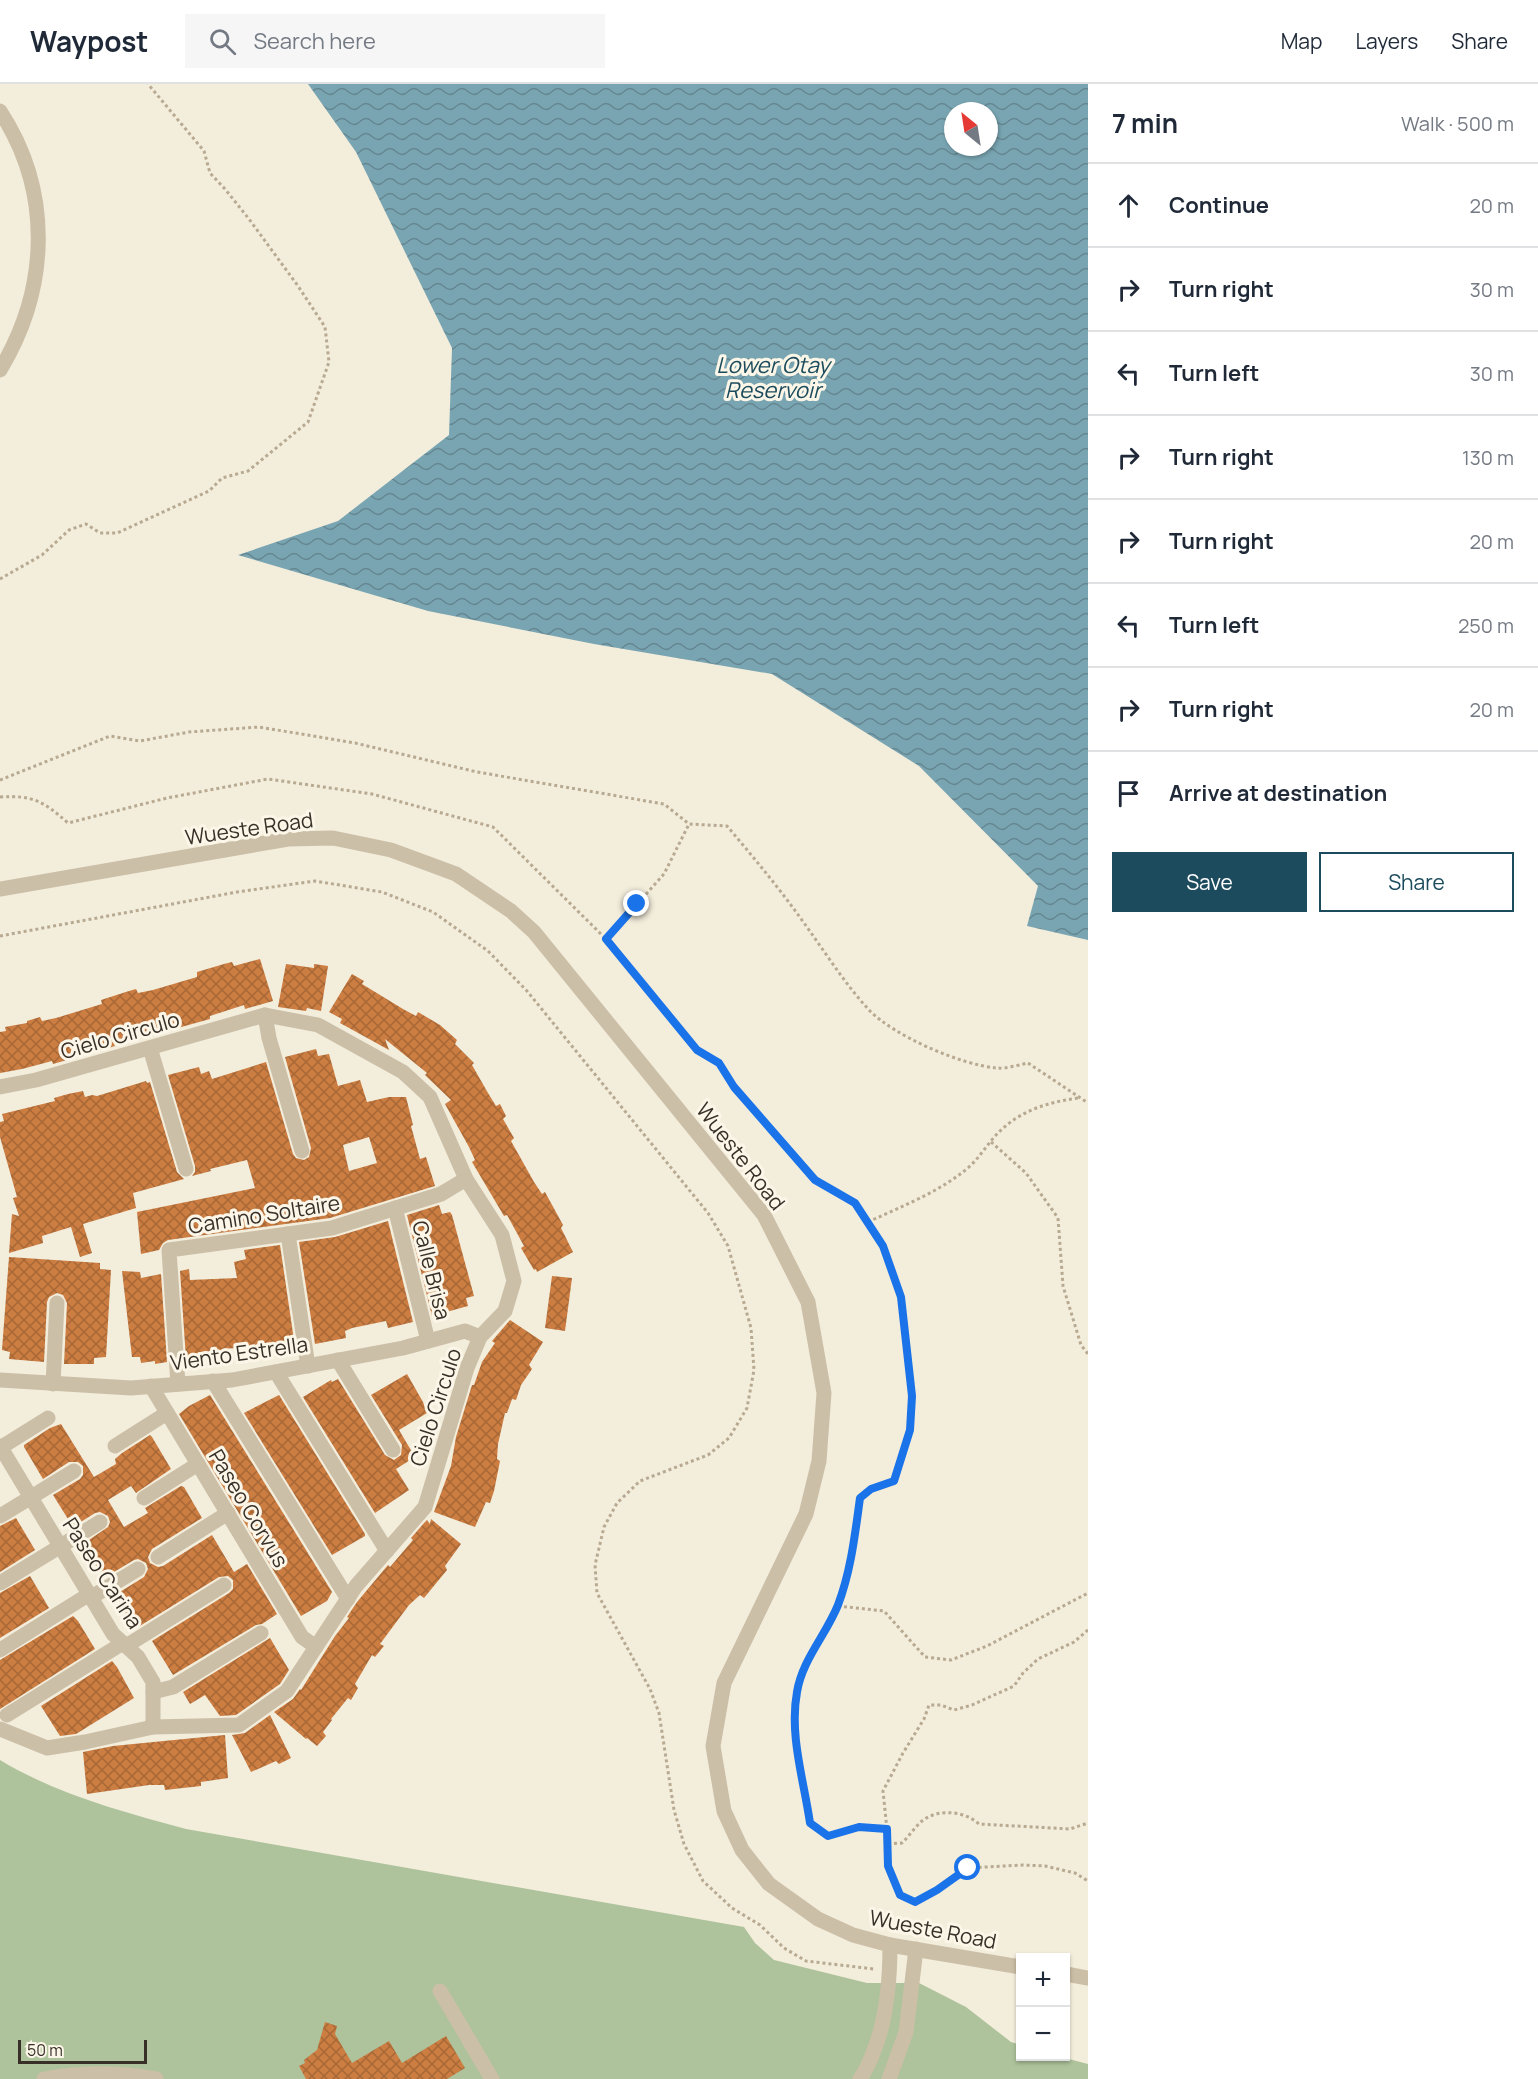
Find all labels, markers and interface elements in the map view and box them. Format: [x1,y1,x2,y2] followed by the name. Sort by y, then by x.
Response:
[185,14,605,68] search box
[30,22,149,60] text: Waypost
[206,25,239,58] icon: search
[254,26,376,56] text: Search here
[1281,27,1322,55] text: Map
[1355,27,1418,55] text: Layers
[1451,27,1508,55] text: Share
[944,102,998,156] north arrow
[1112,105,1178,141] text: 7 min
[1401,110,1514,137] text: Walk · 500 m
[1112,189,1145,222] icon: ahead
[1169,190,1269,220] text: Continue
[1469,192,1514,219] text: 20 m
[1112,273,1145,306] icon: right
[1169,274,1274,304] text: Turn right
[1470,276,1514,303] text: 30 m
[716,350,833,405] water label: Lower Otay Reservoir
[1112,357,1145,390] icon: left
[1169,358,1259,388] text: Turn left
[1470,360,1514,387] text: 30 m
[1112,441,1145,474] icon: right
[1169,442,1274,472] text: Turn right
[1462,444,1514,471] text: 130 m
[1112,525,1145,558] icon: right
[1169,526,1274,556] text: Turn right
[1469,528,1514,555] text: 20 m
[1112,609,1145,642] icon: left
[1169,610,1259,640] text: Turn left
[1458,612,1514,639] text: 250 m
[1112,693,1145,726] icon: right
[1169,694,1274,724] text: Turn right
[1469,696,1514,723] text: 20 m
[1112,777,1145,810] icon: arrive
[1169,778,1387,808] text: Arrive at destination
[183,805,315,851] street label: Wueste Road
[1112,852,1307,912] button: Save
[1319,852,1514,912] button: Share
[623,890,649,916] route end
[57,1005,183,1065] street label: Cielo Circulo
[690,1097,792,1215] street label: Wueste Road
[186,1188,342,1240] street label: Camino Soltaire
[406,1218,458,1322] street label: Calle Brisa
[168,1329,310,1377] street label: Viento Estrella
[403,1344,467,1470] street label: Cielo Circulo
[203,1444,295,1572] street label: Paseo Corvus
[57,1512,149,1634] street label: Paseo Carina
[954,1854,980,1880] route start
[867,1903,999,1955] street label: Wueste Road
[1016,1953,1070,2061] map controls
[1016,1953,1070,2007] button: +
[1016,2007,1070,2061] button: −
[18,2037,147,2064] scale bar
[27,2039,63,2061] text: 50 m

